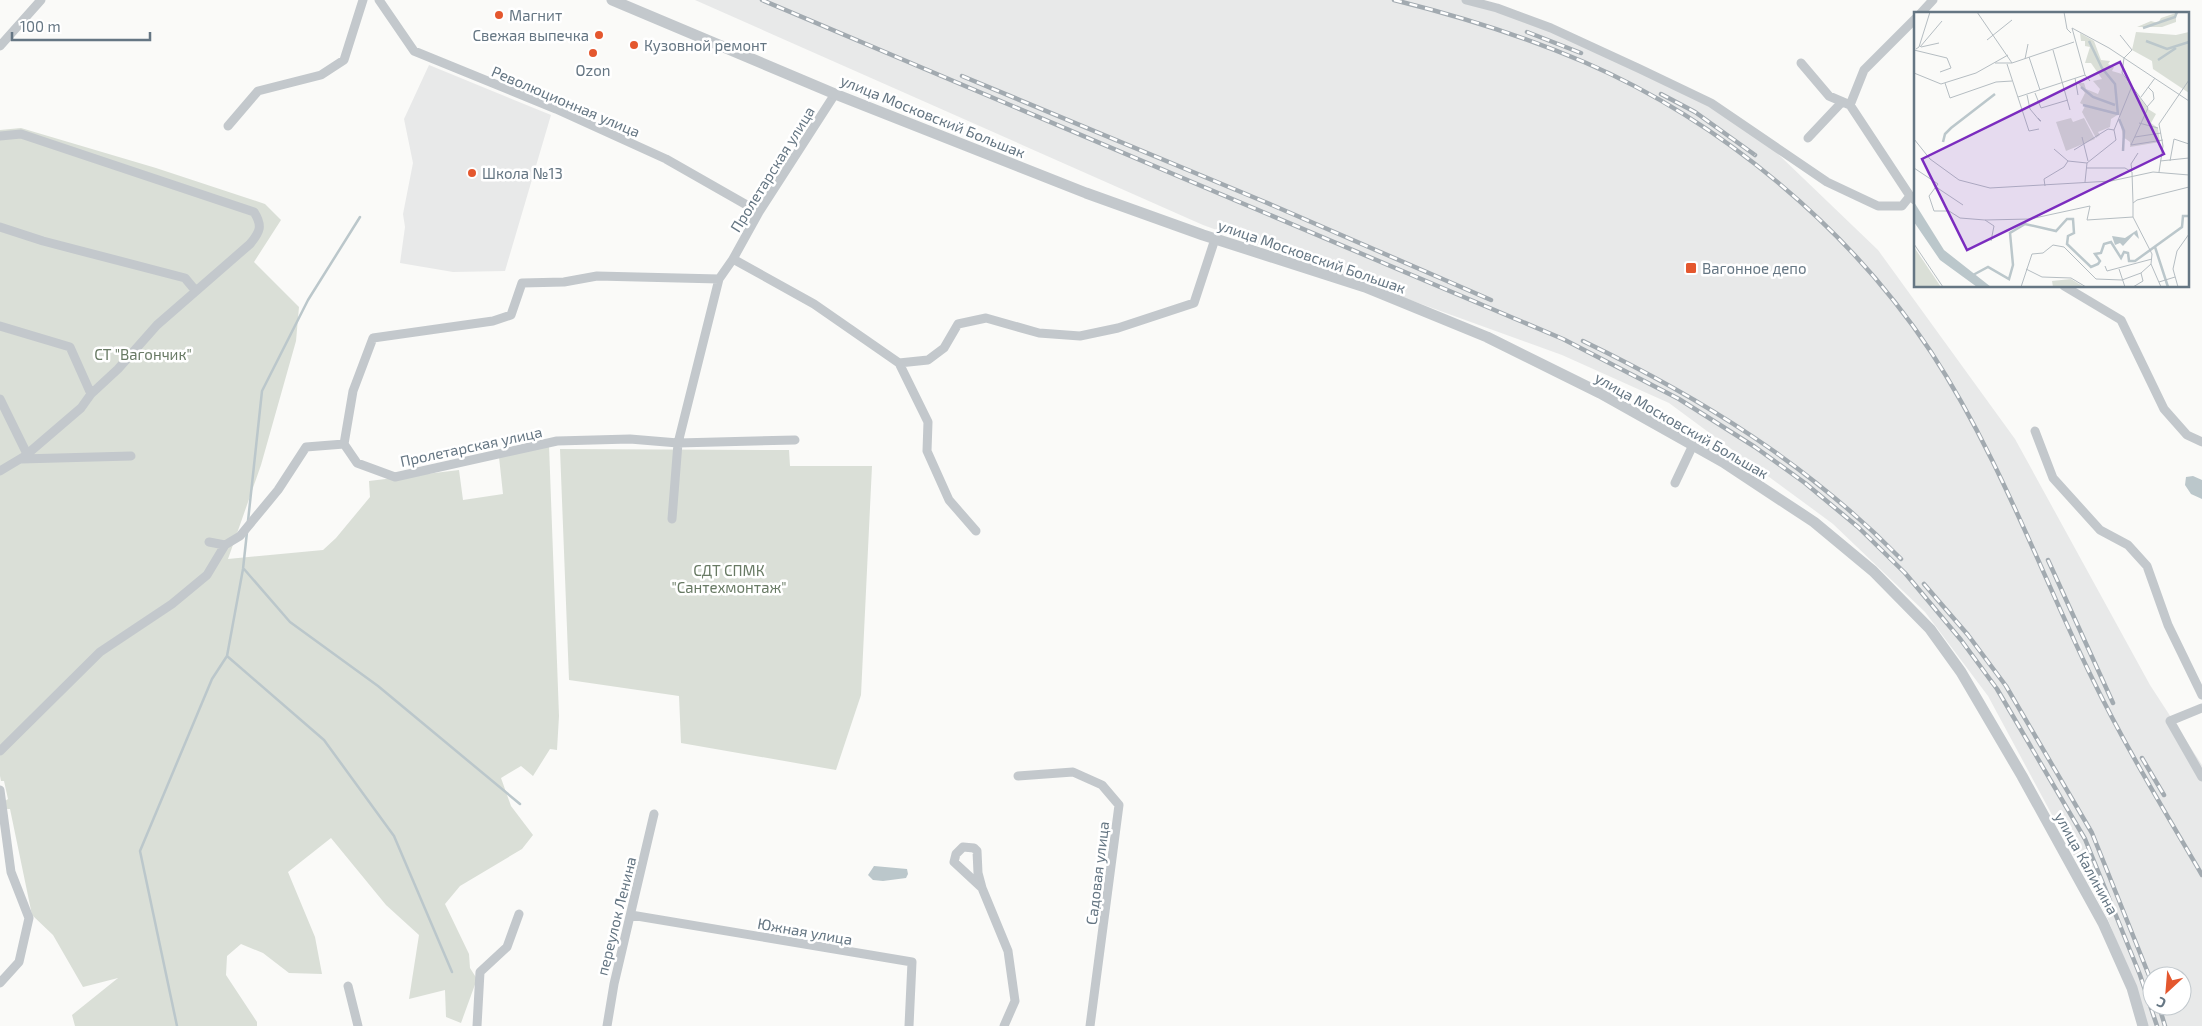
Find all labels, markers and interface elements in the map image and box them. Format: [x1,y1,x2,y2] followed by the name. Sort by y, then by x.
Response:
[509,6,562,24] place label: Магнит
[493,9,505,21] marker: Магнит
[12,10,150,42] scale bar
[1914,12,2190,288] inset map
[20,17,61,35] text: 100 m
[472,26,589,44] place label: Свежая выпечка
[593,29,605,41] marker: Свежая выпечка
[644,36,767,55] place label: Кузовной ремонт
[628,39,640,51] marker: Кузовной ремонт
[587,47,599,59] marker: Ozon
[576,61,610,79] place label: Ozon
[489,62,643,141] street label: Революционная улица
[838,71,1028,162] street label: улица Московский Большак
[726,103,819,236] street label: Пролетарская улица
[482,164,563,182] place label: Школа №13
[466,167,478,179] marker: Школа №13
[1215,215,1408,298] street label: улица Московский Большак
[1702,259,1806,277] place label: Вагонное депо
[1684,261,1698,275] marker: Вагонное депо
[94,345,192,363] park label: СТ "Вагончик"
[1591,368,1772,483] street label: улица Московский Большак
[398,422,544,471] street label: Пролетарская улица
[671,561,787,596] park label: СДТ СПМК "Сантехмонтаж"
[2051,809,2123,918] street label: улица Калинина
[1082,820,1113,926] street label: Садовая улица
[593,855,640,978] street label: переулок Ленина
[756,914,854,949] street label: Южная улица
[2142,966,2192,1016] north arrow
[2154,994,2169,1013] text: С

